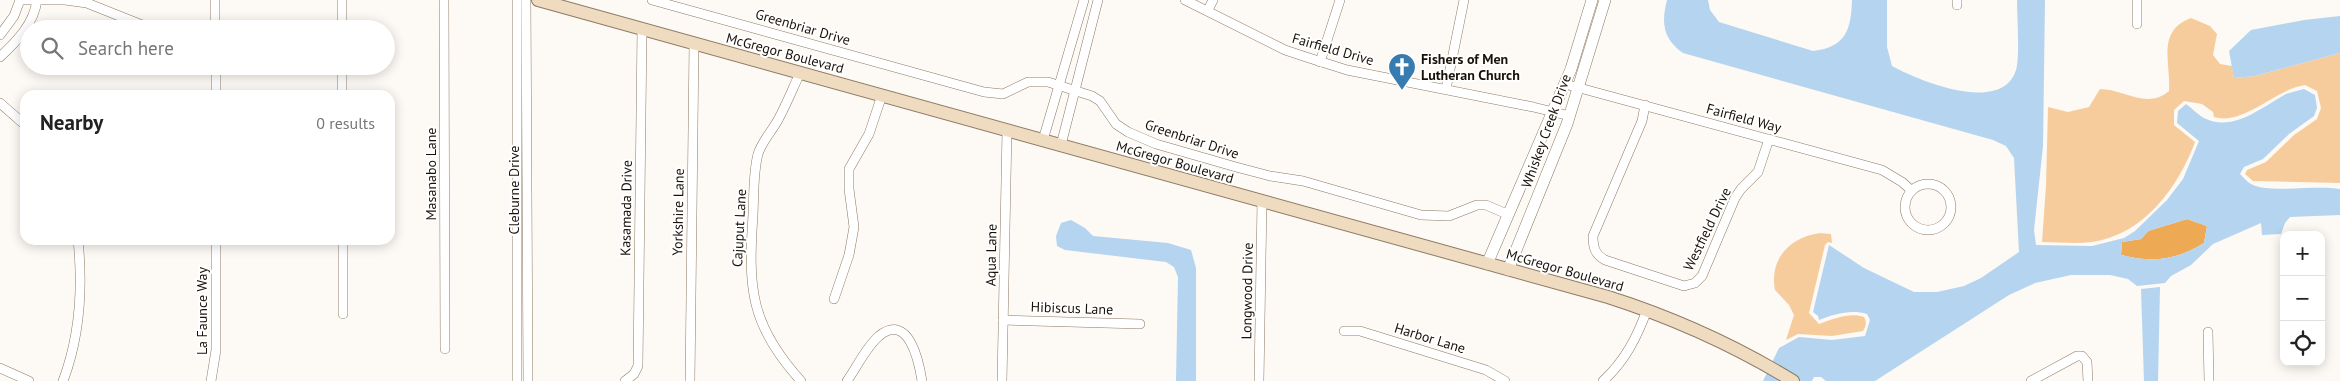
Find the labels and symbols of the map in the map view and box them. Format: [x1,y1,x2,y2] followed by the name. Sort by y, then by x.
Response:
[753,5,853,49] street label: Greenbriar Drive
[724,29,846,77] street label: McGregor Boulevard
[1290,29,1376,69] street label: Fairfield Drive
[1421,50,1520,84] place label: Fishers of Men Lutheran Church
[1387,52,1417,91] church icon: Fishers of Men Lutheran Church
[1517,72,1575,190] street label: Whiskey Creek Drive
[1705,99,1784,137] street label: Fairfield Way
[1143,115,1241,163] street label: Greenbriar Drive
[422,128,440,220] street label: Masanabo Lane
[1114,137,1236,187] street label: McGregor Boulevard
[505,146,523,234] street label: Cleburne Drive
[616,160,636,256] street label: Kasamada Drive
[668,168,688,256] street label: Yorkshire Lane
[1679,185,1735,273] street label: Westfield Drive
[728,188,750,268] street label: Cajuput Lane
[981,224,1001,286] street label: Aqua Lane
[1237,242,1257,340] street label: Longwood Drive
[1504,245,1626,295] street label: McGregor Boulevard
[193,266,211,355] street label: La Faunce Way
[1030,298,1114,318] street label: Hibiscus Lane
[1392,319,1468,357] street label: Harbor Lane

